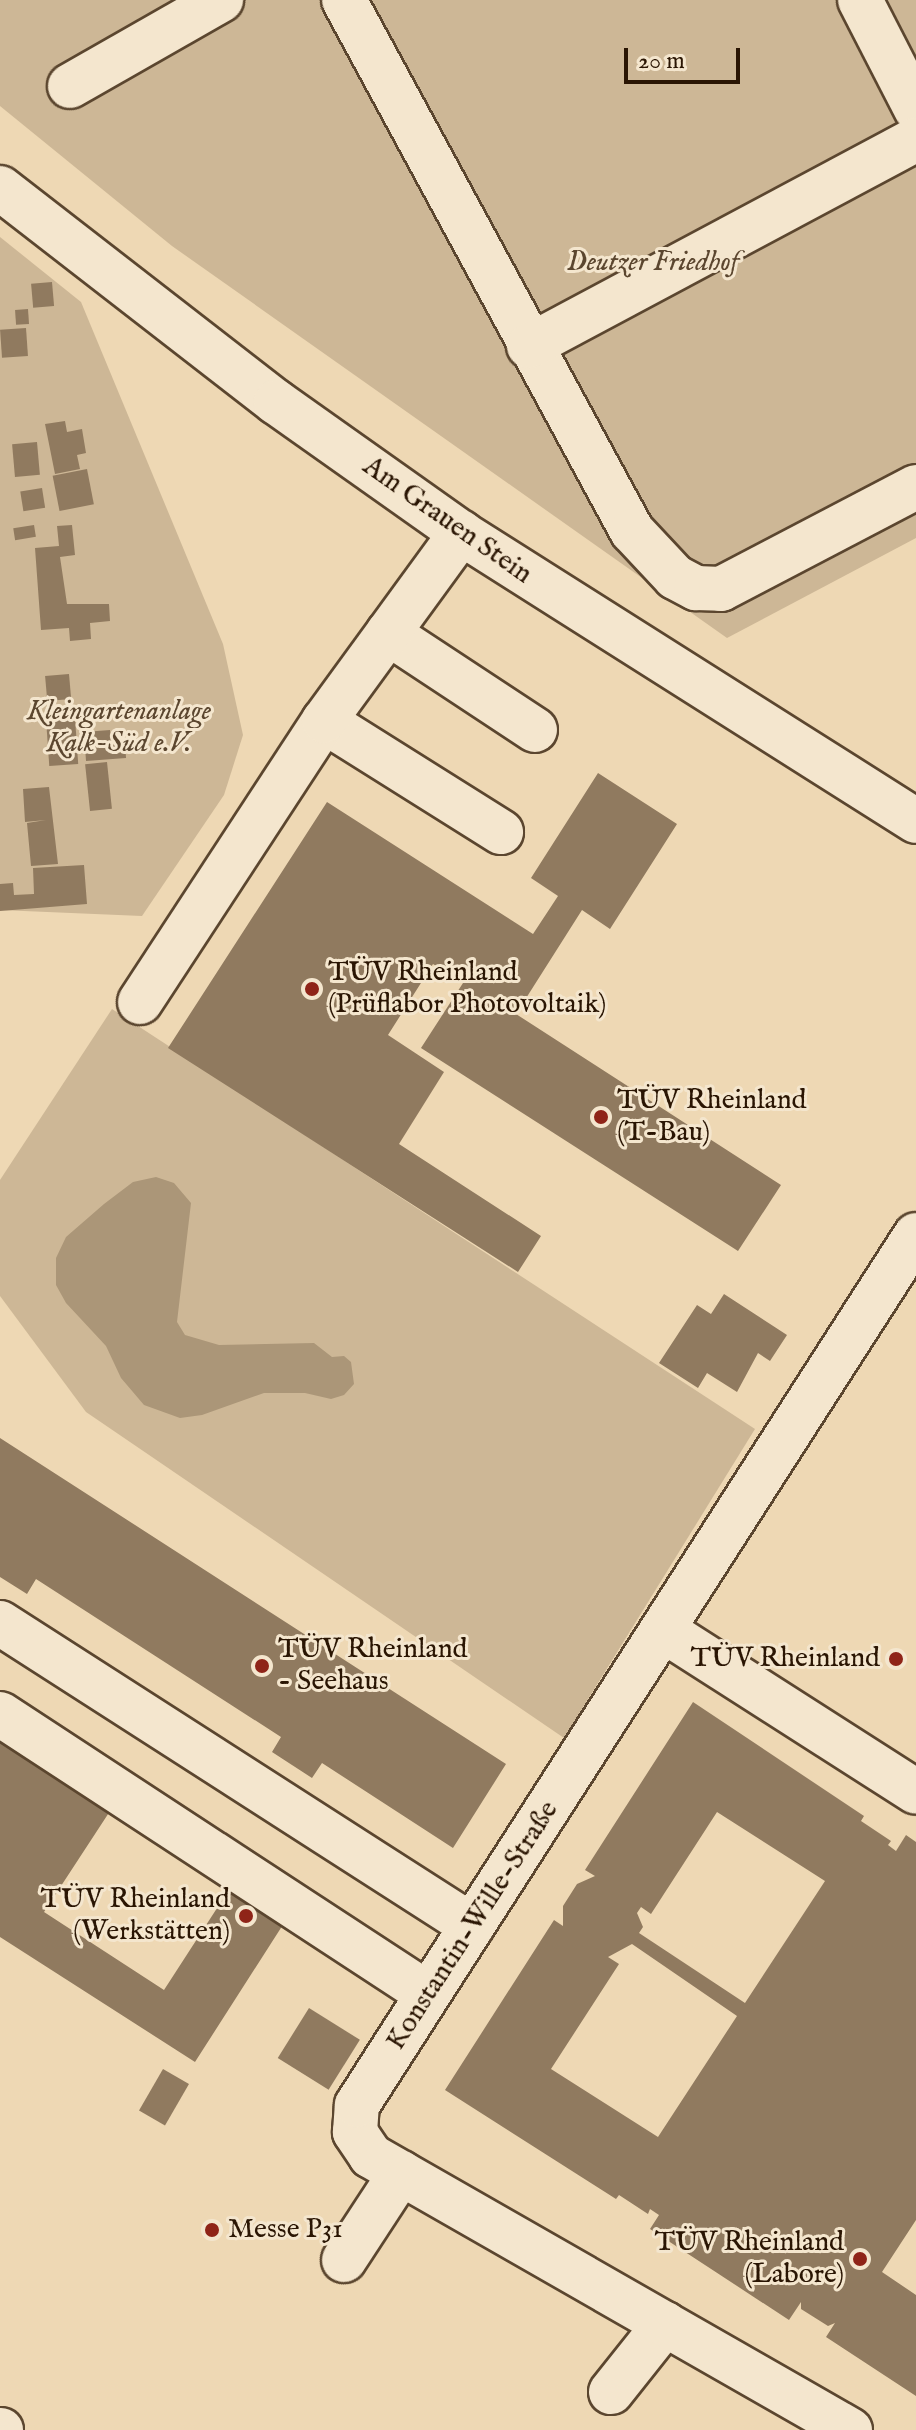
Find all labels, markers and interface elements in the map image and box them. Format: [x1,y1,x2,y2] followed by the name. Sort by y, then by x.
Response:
[628,32,744,82] scale bar
[638,46,685,77] text: 20 m
[567,246,739,280] park label: Deutzer Friedhof
[356,450,538,592] street label: Am Grauen Stein
[27,695,211,761] park label: Kleingartenanlage Kalk-Süd e.V.
[328,956,606,1022] place label: TÜV Rheinland (Prüflabor Photovoltaik)
[303,980,321,998] marker: TÜV Rheinland (Prüflabor Photovoltaik)
[617,1084,807,1150] place label: TÜV Rheinland (T-Bau)
[592,1108,610,1126] marker: TÜV Rheinland (T-Bau)
[278,1633,468,1699] place label: TÜV Rheinland - Seehaus
[690,1642,880,1676] place label: TÜV Rheinland
[887,1650,905,1668] marker: TÜV Rheinland
[253,1657,271,1675] marker: TÜV Rheinland - Seehaus
[380,1795,566,2057] street label: Konstantin-Wille-Straße
[40,1883,230,1949] place label: TÜV Rheinland (Werkstätten)
[237,1907,255,1925] marker: TÜV Rheinland (Werkstätten)
[228,2213,343,2247] place label: Messe P31
[203,2221,221,2239] marker: Messe P31
[654,2226,844,2292] place label: TÜV Rheinland (Labore)
[851,2250,869,2268] marker: TÜV Rheinland (Labore)

